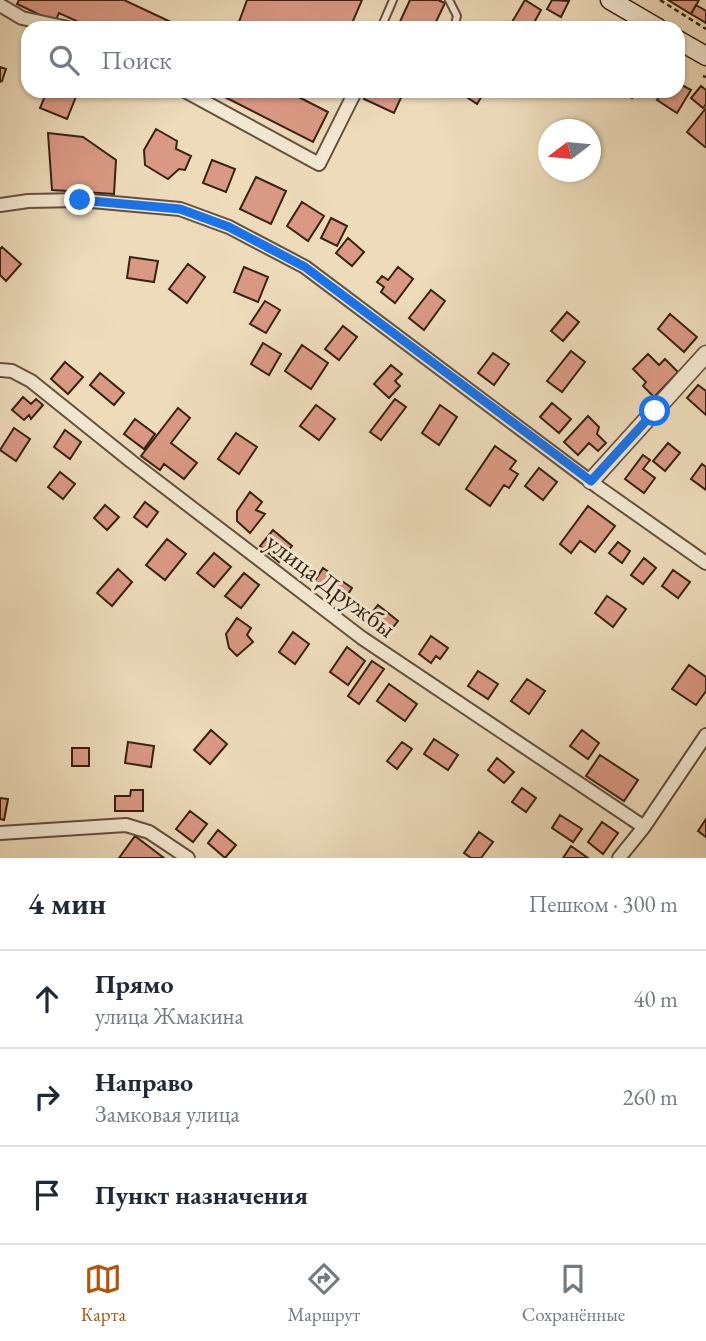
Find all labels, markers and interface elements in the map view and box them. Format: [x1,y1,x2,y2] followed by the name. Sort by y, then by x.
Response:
[21,21,685,98] search box
[45,41,83,79] icon: search
[101,43,172,77] text: Поиск
[538,119,601,182] north arrow
[64,184,95,215] route end
[639,395,670,426] route start
[259,525,403,645] street label: улица Дружбы
[28,884,106,923] text: 4 мин
[529,889,678,919] text: Пешком · 300 m
[95,967,174,1001] text: Прямо
[28,980,66,1018] icon: ahead
[633,984,678,1014] text: 40 m
[95,1001,244,1031] text: улица Жмакина
[95,1065,193,1099] text: Направо
[28,1078,66,1116] icon: right
[622,1082,678,1112] text: 260 m
[95,1099,240,1129] text: Замковая улица
[28,1176,66,1214] icon: arrive
[95,1178,308,1212] text: Пункт назначения
[81,1260,126,1327] tab: Карта
[287,1260,360,1327] tab: Маршрут
[522,1260,625,1327] tab: Сохранённые

